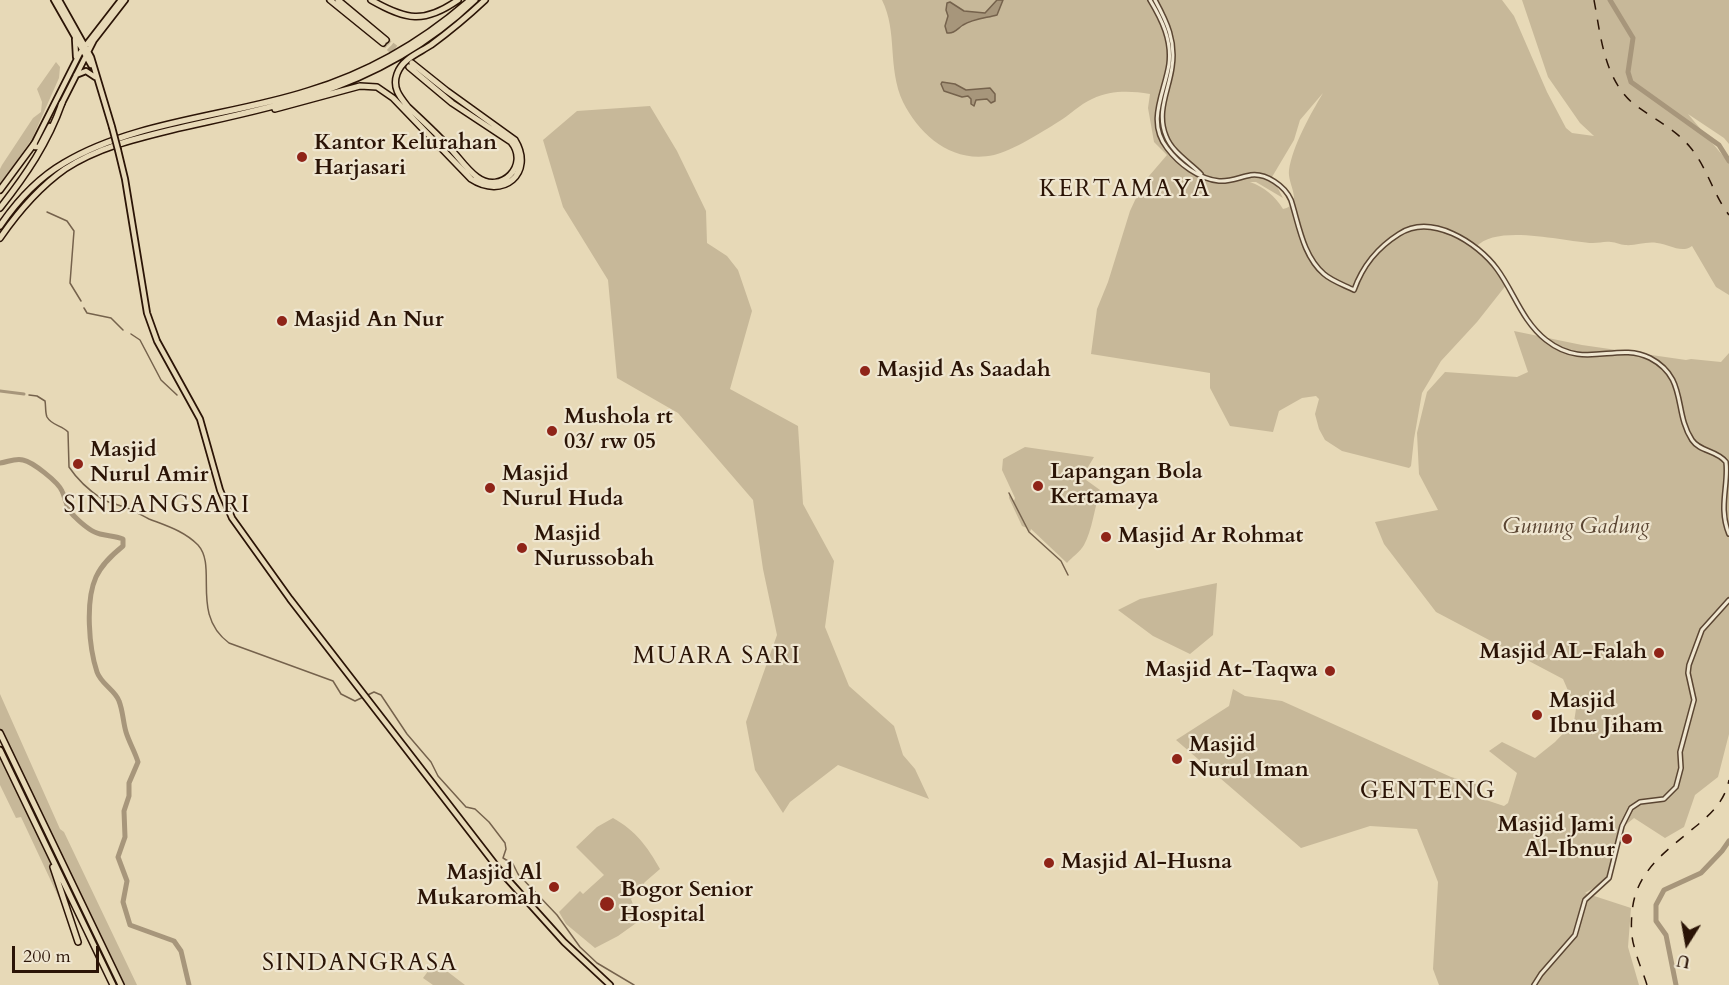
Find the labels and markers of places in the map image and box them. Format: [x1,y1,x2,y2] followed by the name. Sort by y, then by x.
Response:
[314,131,497,182] place label: Kantor Kelurahan Harjasari
[295,150,309,164] marker: Kantor Kelurahan Harjasari
[294,308,444,334] place label: Masjid An Nur
[275,314,289,328] marker: Masjid An Nur
[877,358,1051,384] place label: Masjid As Saadah
[858,364,872,378] marker: Masjid As Saadah
[564,405,673,457] place label: Mushola rt 03/ rw 05
[545,424,559,438] marker: Mushola rt 03/ rw 05
[90,438,209,490] place label: Masjid Nurul Amir
[71,457,85,471] marker: Masjid Nurul Amir
[1050,460,1203,512] place label: Lapangan Bola Kertamaya
[502,462,624,514] place label: Masjid Nurul Huda
[1031,479,1045,493] marker: Lapangan Bola Kertamaya
[483,481,497,495] marker: Masjid Nurul Huda
[534,522,654,574] place label: Masjid Nurussobah
[1118,524,1303,550] place label: Masjid Ar Rohmat
[1099,530,1113,544] marker: Masjid Ar Rohmat
[515,541,529,555] marker: Masjid Nurussobah
[1479,640,1647,666] place label: Masjid AL-Falah
[1652,646,1666,660] marker: Masjid AL-Falah
[1145,658,1318,684] place label: Masjid At-Taqwa
[1323,664,1337,678] marker: Masjid At-Taqwa
[1549,689,1663,740] place label: Masjid Ibnu Jiham
[1530,708,1544,722] marker: Masjid Ibnu Jiham
[1189,733,1309,784] place label: Masjid Nurul Iman
[1170,752,1184,766] marker: Masjid Nurul Iman
[1498,813,1615,864] place label: Masjid Jami Al-Ibnur
[1620,832,1634,846] marker: Masjid Jami Al-Ibnur
[1061,850,1232,876] place label: Masjid Al-Husna
[1042,856,1056,870] marker: Masjid Al-Husna
[417,861,542,912] place label: Masjid Al Mukaromah
[620,878,753,930] place label: Bogor Senior Hospital
[547,880,561,894] marker: Masjid Al Mukaromah
[598,895,616,913] marker: Bogor Senior Hospital

